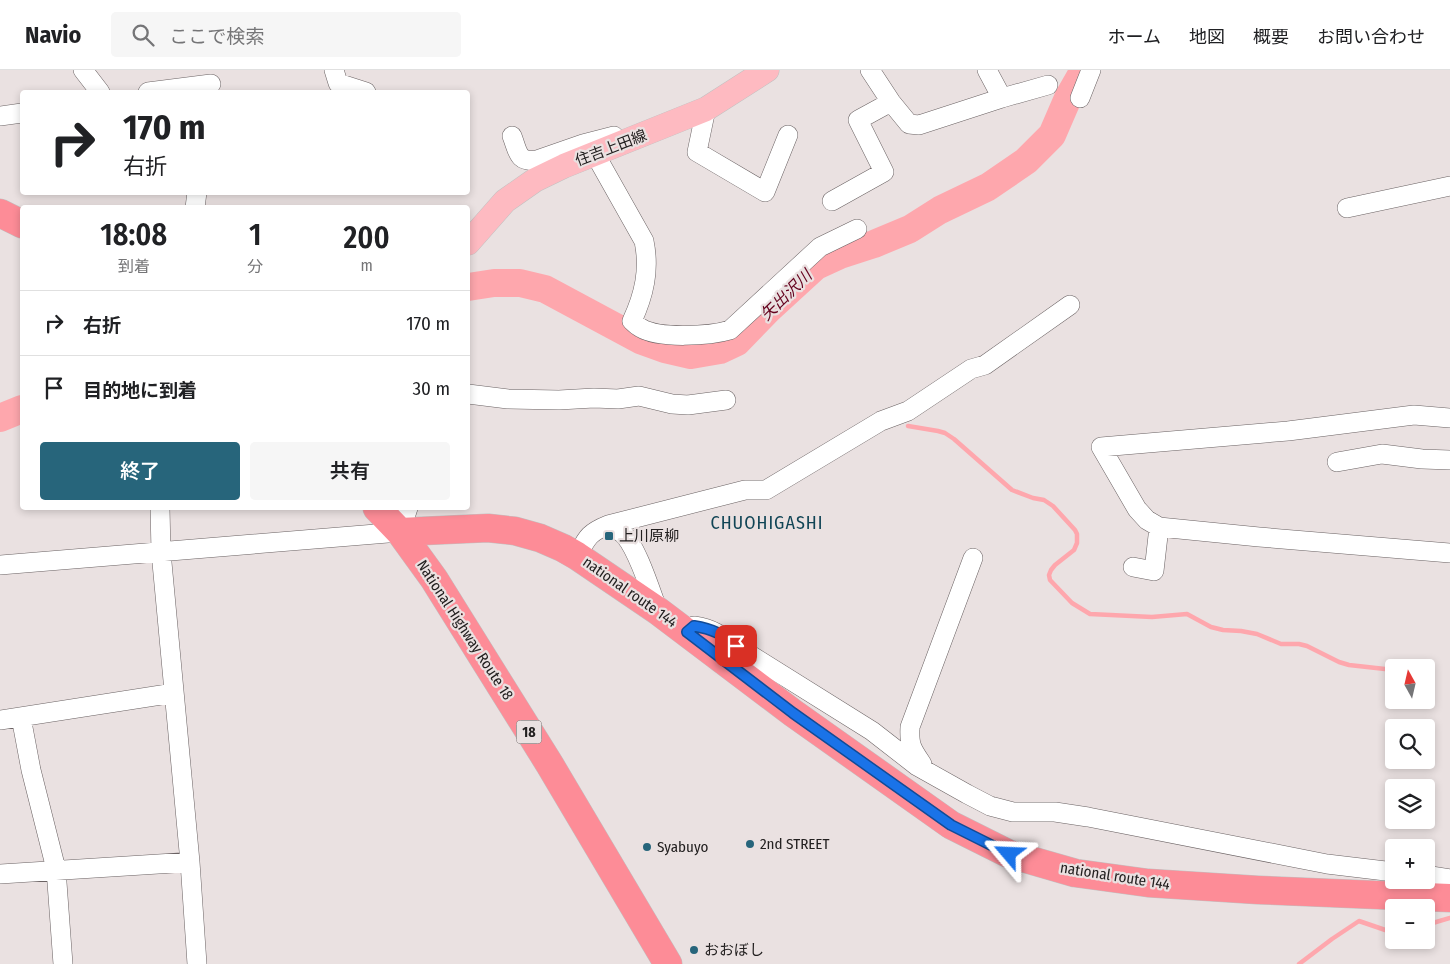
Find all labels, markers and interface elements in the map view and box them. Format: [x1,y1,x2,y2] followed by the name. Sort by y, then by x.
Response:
[111,12,461,57] search box
[25,21,81,49] text: Navio
[129,21,157,49] icon: search
[169,25,264,48] text: ここで検索
[1108,26,1161,48] text: ホーム
[1189,26,1225,48] text: 地図
[1253,26,1289,48] text: 概要
[1317,26,1425,48] text: お問い合わせ
[123,106,206,148] text: 170 m
[40,110,105,175] icon: right
[573,126,649,170] street label: 住吉上田線
[123,153,167,180] text: 右折
[100,217,167,253] text: 18:08
[249,217,262,253] text: 1
[344,220,390,256] text: 200
[361,256,373,275] text: m
[118,257,150,276] text: 到着
[247,257,263,276] text: 分
[756,265,817,324] water label: 矢出沢川
[40,309,68,337] icon: right
[406,312,450,335] text: 170 m
[83,314,121,337] text: 右折
[40,374,68,402] icon: arrive
[412,377,450,400] text: 30 m
[83,379,197,402] text: 目的地に到着
[40,442,240,500] button: 終了
[250,442,450,500] button: 共有
[711,512,823,534] district label: CHUOHIGASHI
[619,527,679,545] place label: 上川原柳
[603,530,615,542] marker: 上川原柳
[579,553,681,631] street label: national route 144
[413,557,517,703] street label: National Highway Route 18
[715,625,757,667] pin
[722,632,750,660] icon: arrive
[1385,659,1435,709] north arrow
[1385,659,1435,949] map controls
[1385,719,1435,769] button: search
[516,720,542,744] road number: 18
[1385,779,1435,829] button: layers
[982,827,1034,879] position arrow
[760,835,829,853] place label: 2nd STREET
[657,838,709,856] place label: Syabuyo
[744,838,756,850] marker: 2nd STREET
[1385,839,1435,889] button: +
[641,841,653,853] marker: Syabuyo
[1059,858,1171,894] street label: national route 144
[1385,899,1435,949] button: −
[704,941,764,959] place label: おおぼし
[688,944,700,956] marker: おおぼし

